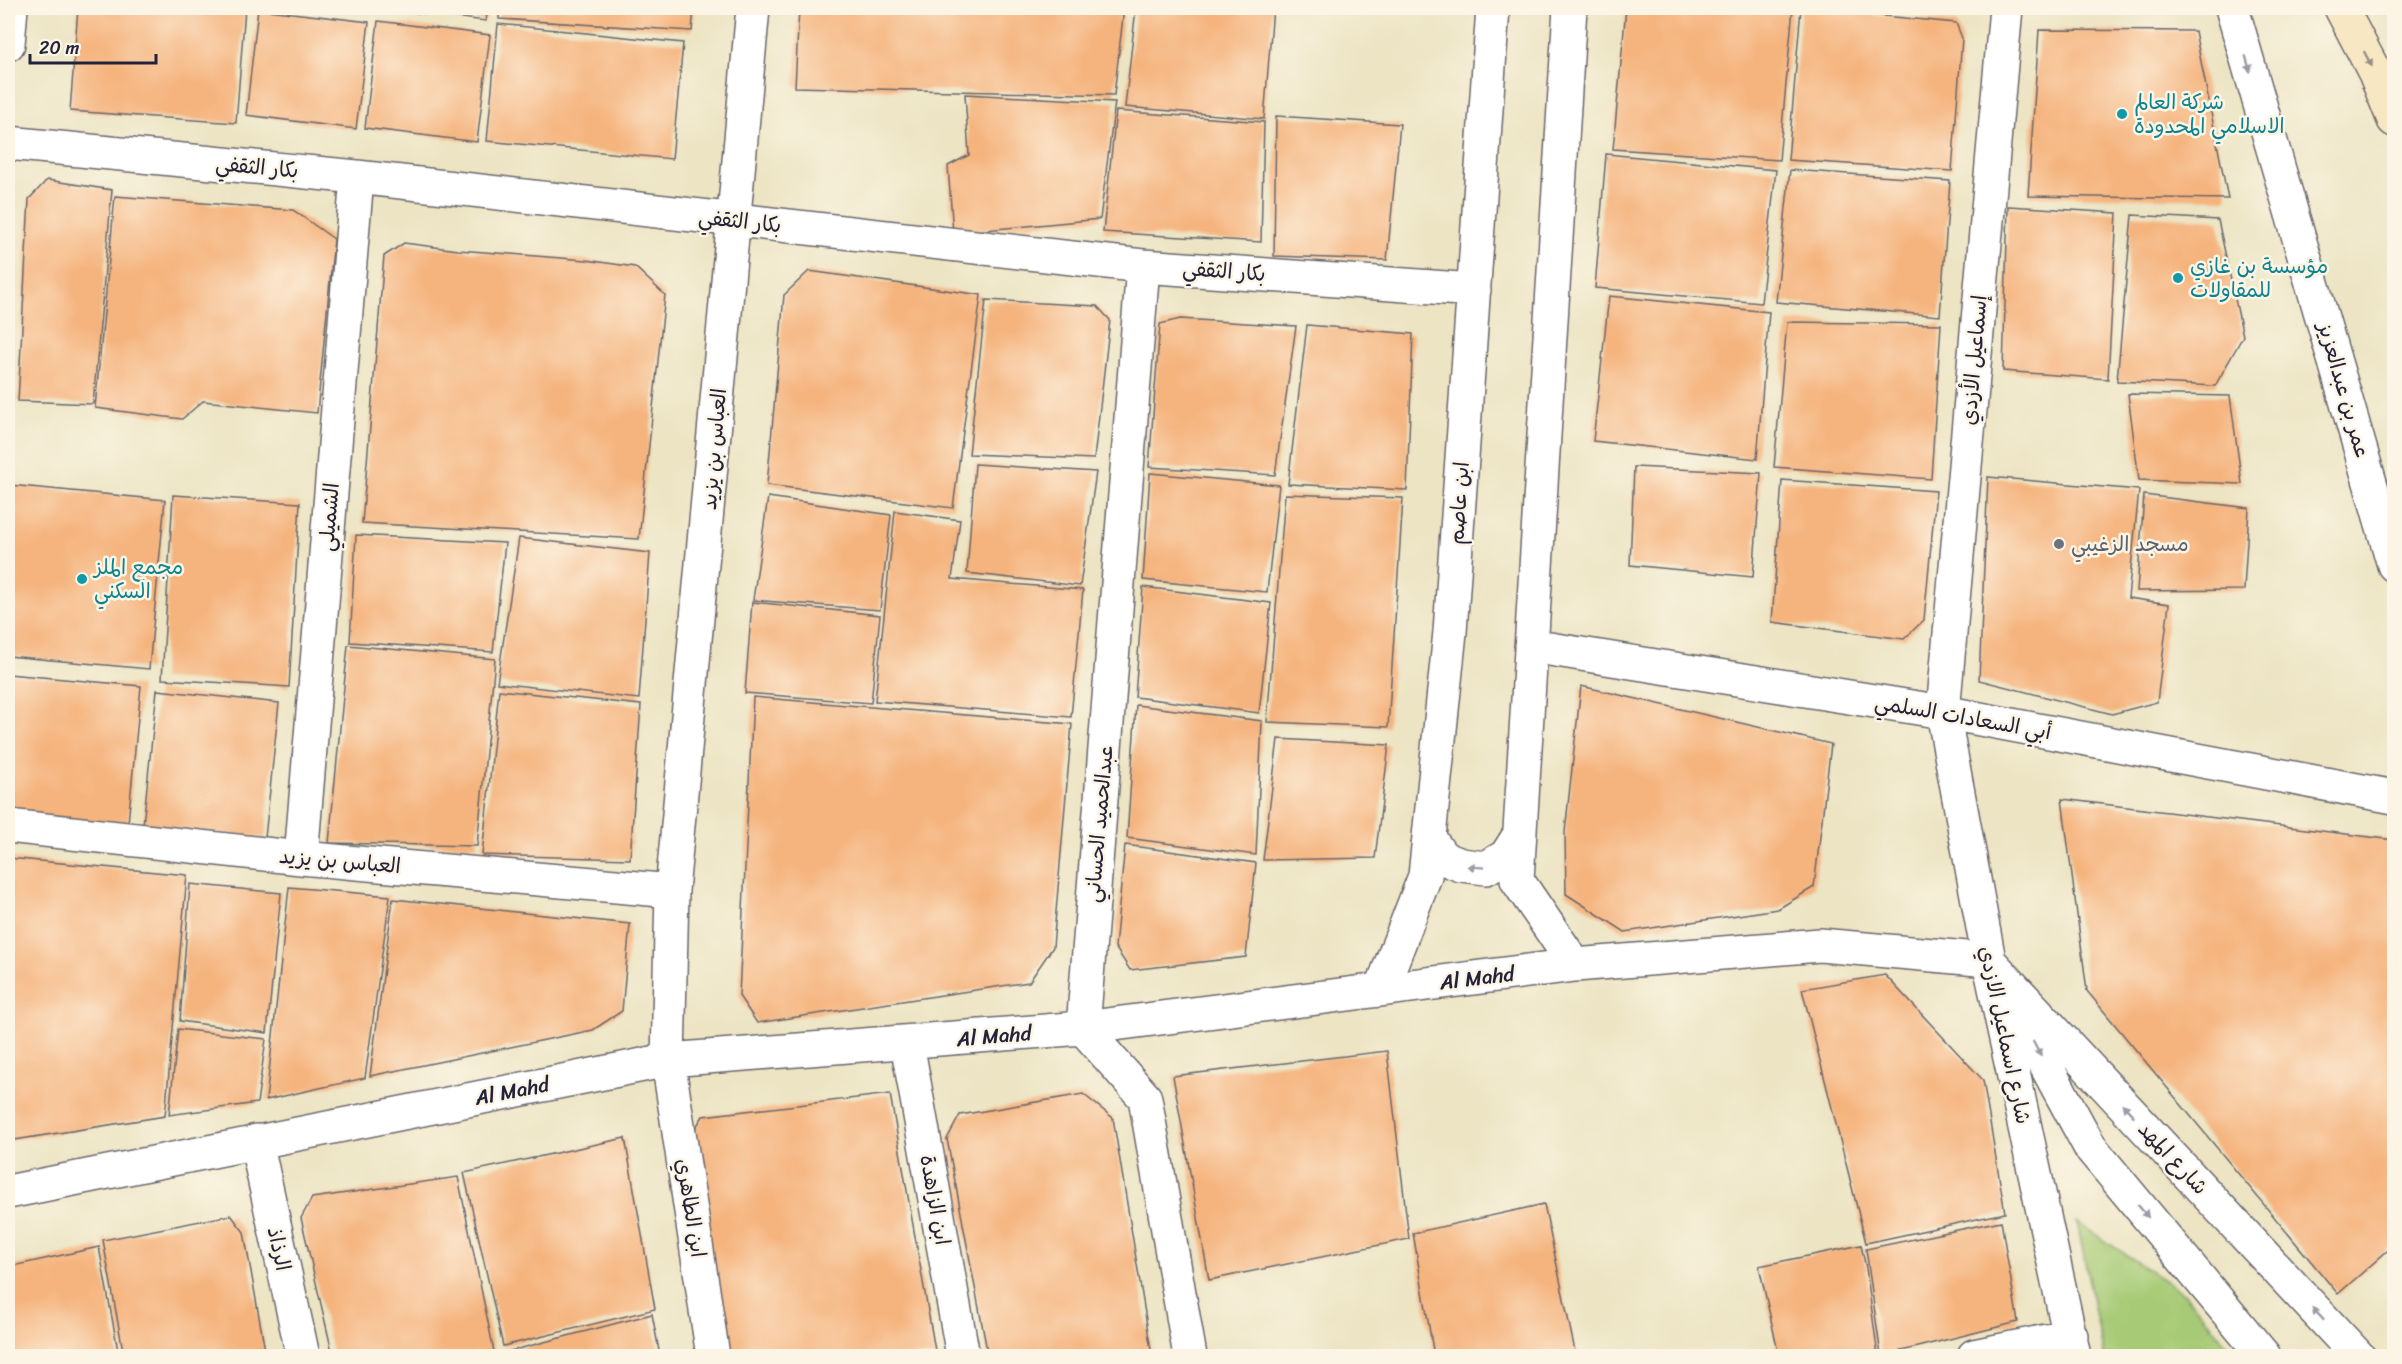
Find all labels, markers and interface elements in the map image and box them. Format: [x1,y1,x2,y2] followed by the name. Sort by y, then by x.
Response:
[30,27,156,65] scale bar
[39,32,79,64] text: 20 m
[2363,51,2372,68] one-way arrow
[2244,55,2253,73] one-way arrow
[2134,83,2285,145] place label: شركة العالم الاسلامي المحدودة
[2115,107,2129,121] marker: شركة العالم الاسلامي المحدودة
[214,144,300,190] street label: بكار الثقفي
[697,198,783,244] street label: بكار الثقفي
[2190,247,2328,309] place label: مؤسسة بن غازي للمقاولات
[1181,249,1267,293] street label: بكار الثقفي
[2171,271,2185,285] marker: مؤسسة بن غازي للمقاولات
[1949,293,1999,427] street label: إسماعيل الأزدي
[2306,316,2381,462] street label: عمر بن عبدالعزيز
[690,386,738,512] street label: العباس بن يزيد
[1437,460,1481,546] street label: ابن عاصم
[307,481,351,553] street label: الشميلي
[2071,525,2189,563] place label: مسجد الزغيبي
[2052,537,2066,551] marker: مسجد الزغيبي
[92,548,183,610] place label: مجمع الملز السكني
[75,572,89,586] marker: مجمع الملز السكني
[1872,683,2054,751] street label: أبي السعادات السلمي
[1073,744,1125,904] street label: عبدالحميد الحساني
[277,837,403,885] street label: العباس بن يزيد
[1467,862,1486,872] one-way arrow
[1968,942,2042,1128] street label: شارع اسماعيل الازدي
[1436,954,1518,1002] street label: Al Mahd
[954,1014,1035,1058] street label: Al Mahd
[2032,1040,2042,1057] one-way arrow
[471,1065,554,1117] street label: Al Mahd
[2121,1102,2135,1117] one-way arrow
[2128,1112,2218,1204] street label: شارع المهد
[908,1152,962,1248] street label: ابن الزاهدة
[664,1156,718,1260] street label: ابن الطاهري
[2136,1203,2149,1218] one-way arrow
[256,1223,302,1275] street label: الرذاذ
[2311,1306,2325,1321] one-way arrow

